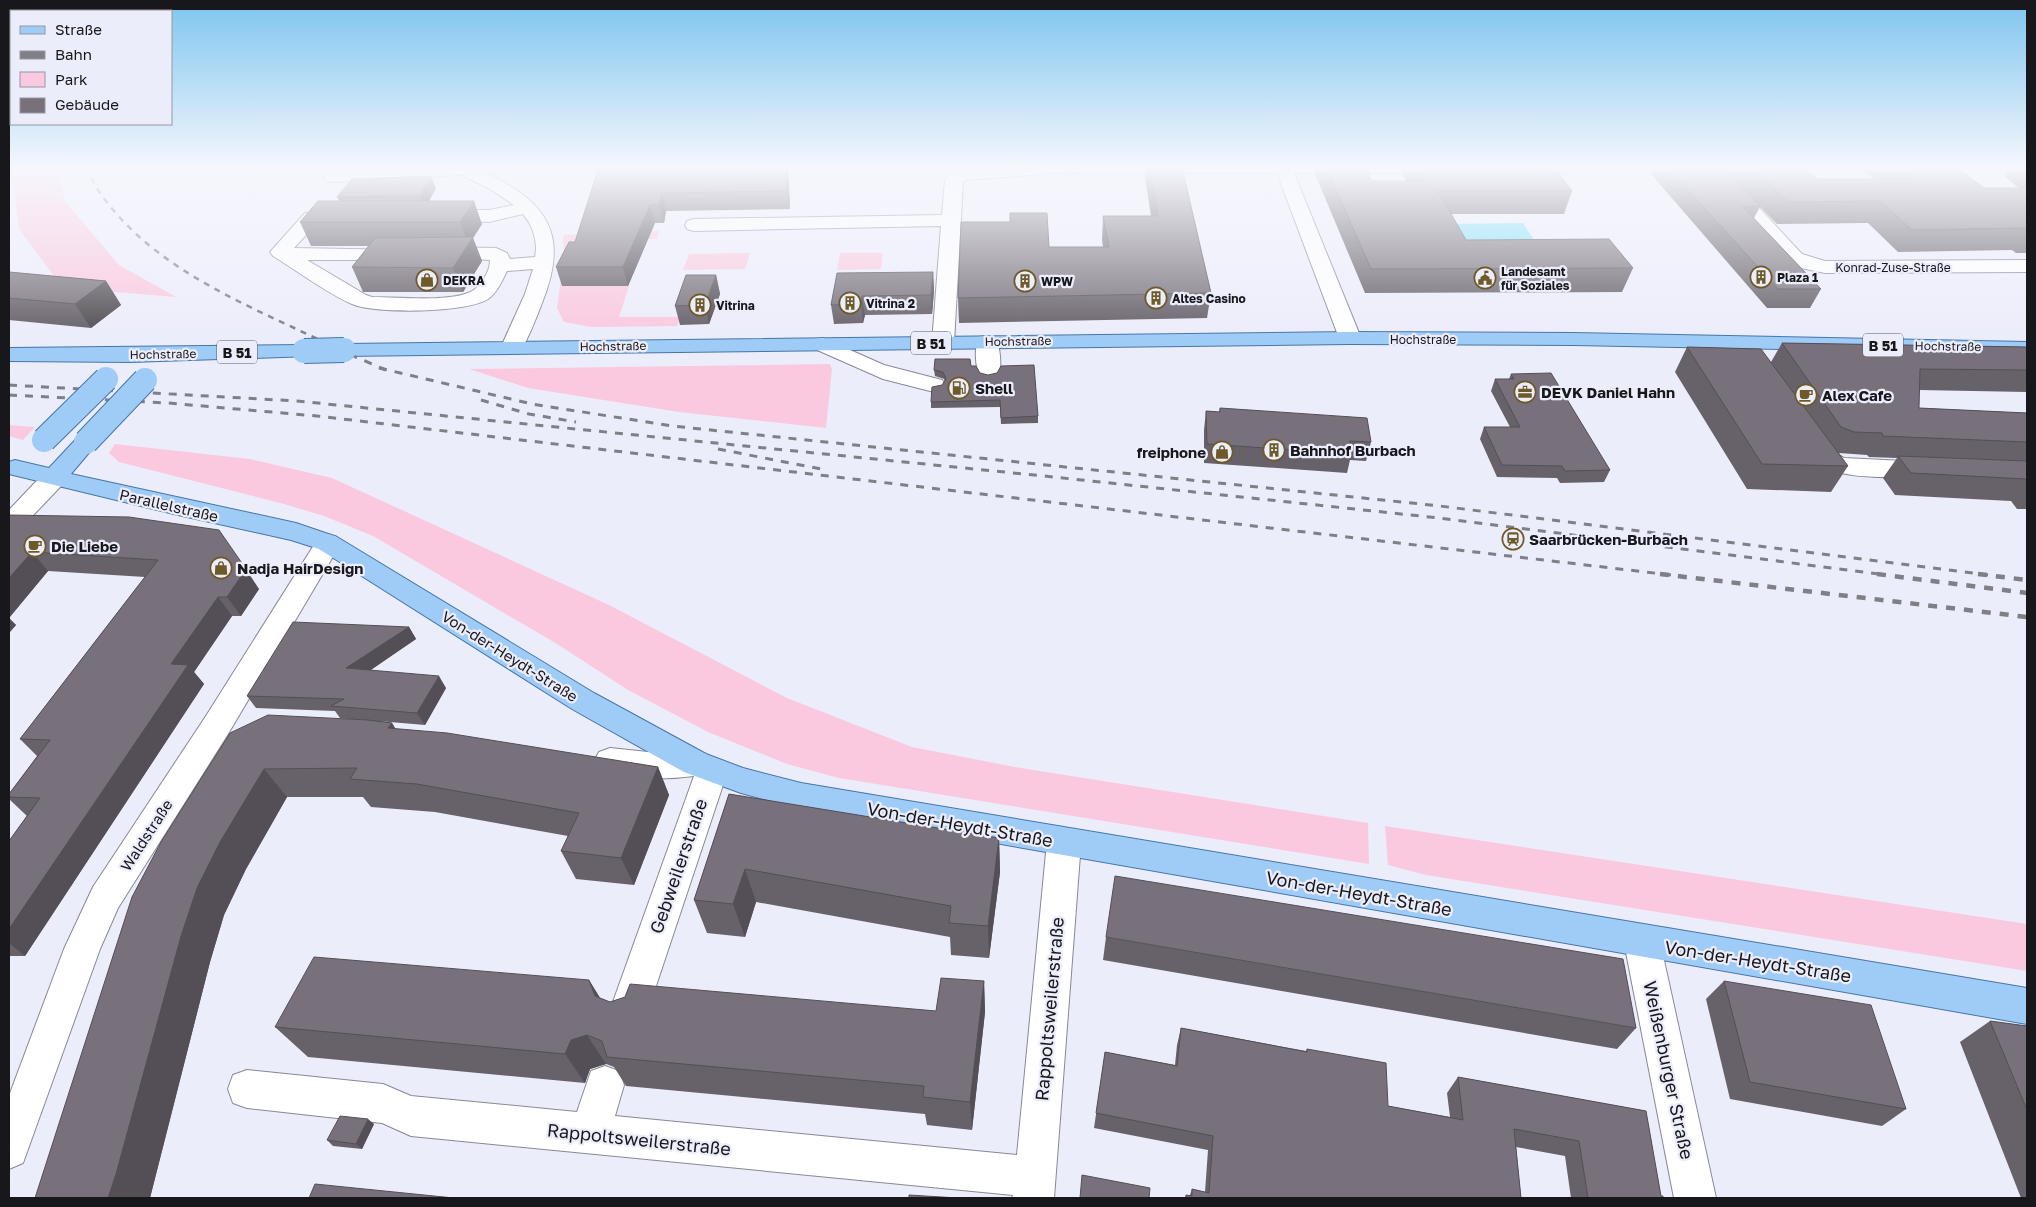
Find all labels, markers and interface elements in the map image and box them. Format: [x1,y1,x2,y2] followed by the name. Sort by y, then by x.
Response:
[10,10,172,125] legend
[55,20,102,38] text: Straße
[55,45,92,63] text: Bahn
[55,70,88,88] text: Park
[55,95,119,113] text: Gebäude
[1835,260,1951,275] street label: Konrad-Zuse-Straße
[1501,264,1570,293] place label: Landesamt für Soziales
[1749,265,1773,289] building icon: Plaza 1
[1473,266,1497,290] public building icon: Landesamt für Soziales
[415,268,439,292] shop icon: DEKRA
[1013,269,1037,293] building icon: WPW
[1777,270,1818,285] place label: Plaza 1
[443,273,485,288] place label: DEKRA
[1041,274,1073,289] place label: WPW
[1144,286,1168,310] building icon: Altes Casino
[838,291,862,315] building icon: Vitrina 2
[1172,291,1246,306] place label: Altes Casino
[688,293,712,317] building icon: Vitrina
[866,296,915,311] place label: Vitrina 2
[716,298,755,313] place label: Vitrina
[911,332,951,354] road number: B 51
[1390,332,1456,347] street label: Hochstraße
[985,333,1051,349] street label: Hochstraße
[1863,334,1903,356] road number: B 51
[580,338,646,354] street label: Hochstraße
[1915,338,1981,354] street label: Hochstraße
[217,341,257,364] road number: B 51
[130,346,196,362] street label: Hochstraße
[947,376,971,400] fuel station icon: Shell
[975,379,1013,397] place label: Shell
[1513,380,1537,404] office icon: DEVK Daniel Hahn
[1541,383,1675,401] place label: DEVK Daniel Hahn
[1794,383,1818,407] cafe icon: Alex Cafe
[1822,386,1892,404] place label: Alex Cafe
[1262,438,1286,462] building icon: Bahnhof Burbach
[1210,440,1234,464] shop icon: freiphone
[1290,441,1416,459] place label: Bahnhof Burbach
[1137,443,1206,461] place label: freiphone
[118,485,220,525] street label: Parallelstraße
[1501,527,1525,551] station icon: Saarbrücken-Burbach
[1529,530,1688,548] place label: Saarbrücken-Burbach
[23,534,47,558] cafe icon: Die Liebe
[51,537,118,555] place label: Die Liebe
[209,556,233,580] shop icon: Nadja HairDesign
[237,559,363,577] place label: Nadja HairDesign
[439,607,582,705] street label: Von-der-Heydt-Straße
[116,796,176,874] street label: Waldstraße
[645,796,711,936] street label: Gebweilerstraße
[865,797,1055,851] street label: Von-der-Heydt-Straße
[1264,866,1454,920] street label: Von-der-Heydt-Straße
[1030,916,1068,1102] street label: Rappoltsweilerstraße
[1663,935,1853,987] street label: Von-der-Heydt-Straße
[1639,979,1699,1161] street label: Weißenburger Straße
[546,1118,732,1160] street label: Rappoltsweilerstraße

